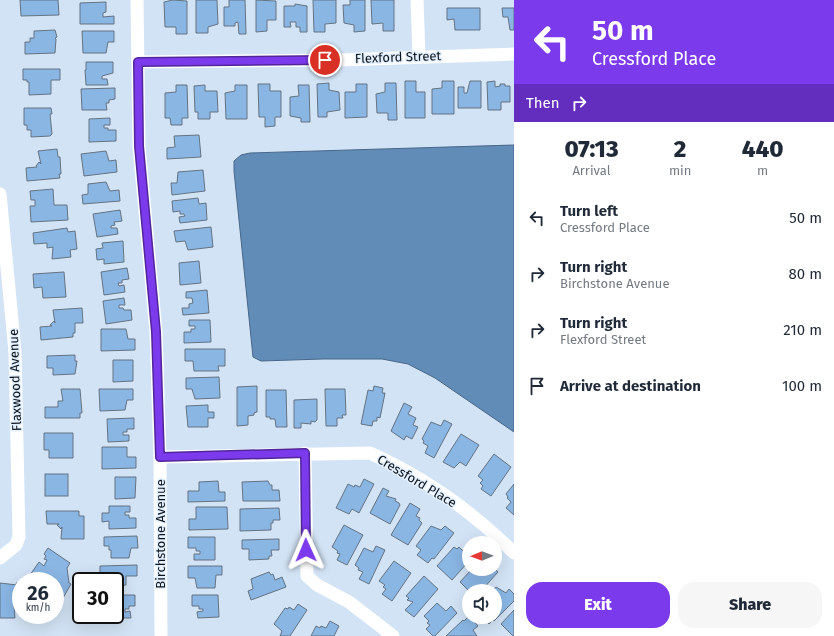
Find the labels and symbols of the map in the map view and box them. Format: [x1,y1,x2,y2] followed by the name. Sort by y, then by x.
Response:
[308,43,342,77] pin
[355,48,442,66] street label: Flexford Street
[6,329,24,431] street label: Flaxwood Avenue
[375,451,459,511] street label: Cressford Place
[153,479,168,589] street label: Birchstone Avenue
[285,529,327,571] position arrow
[462,536,502,576] north arrow
[72,572,124,624] speed limit sign: 30

